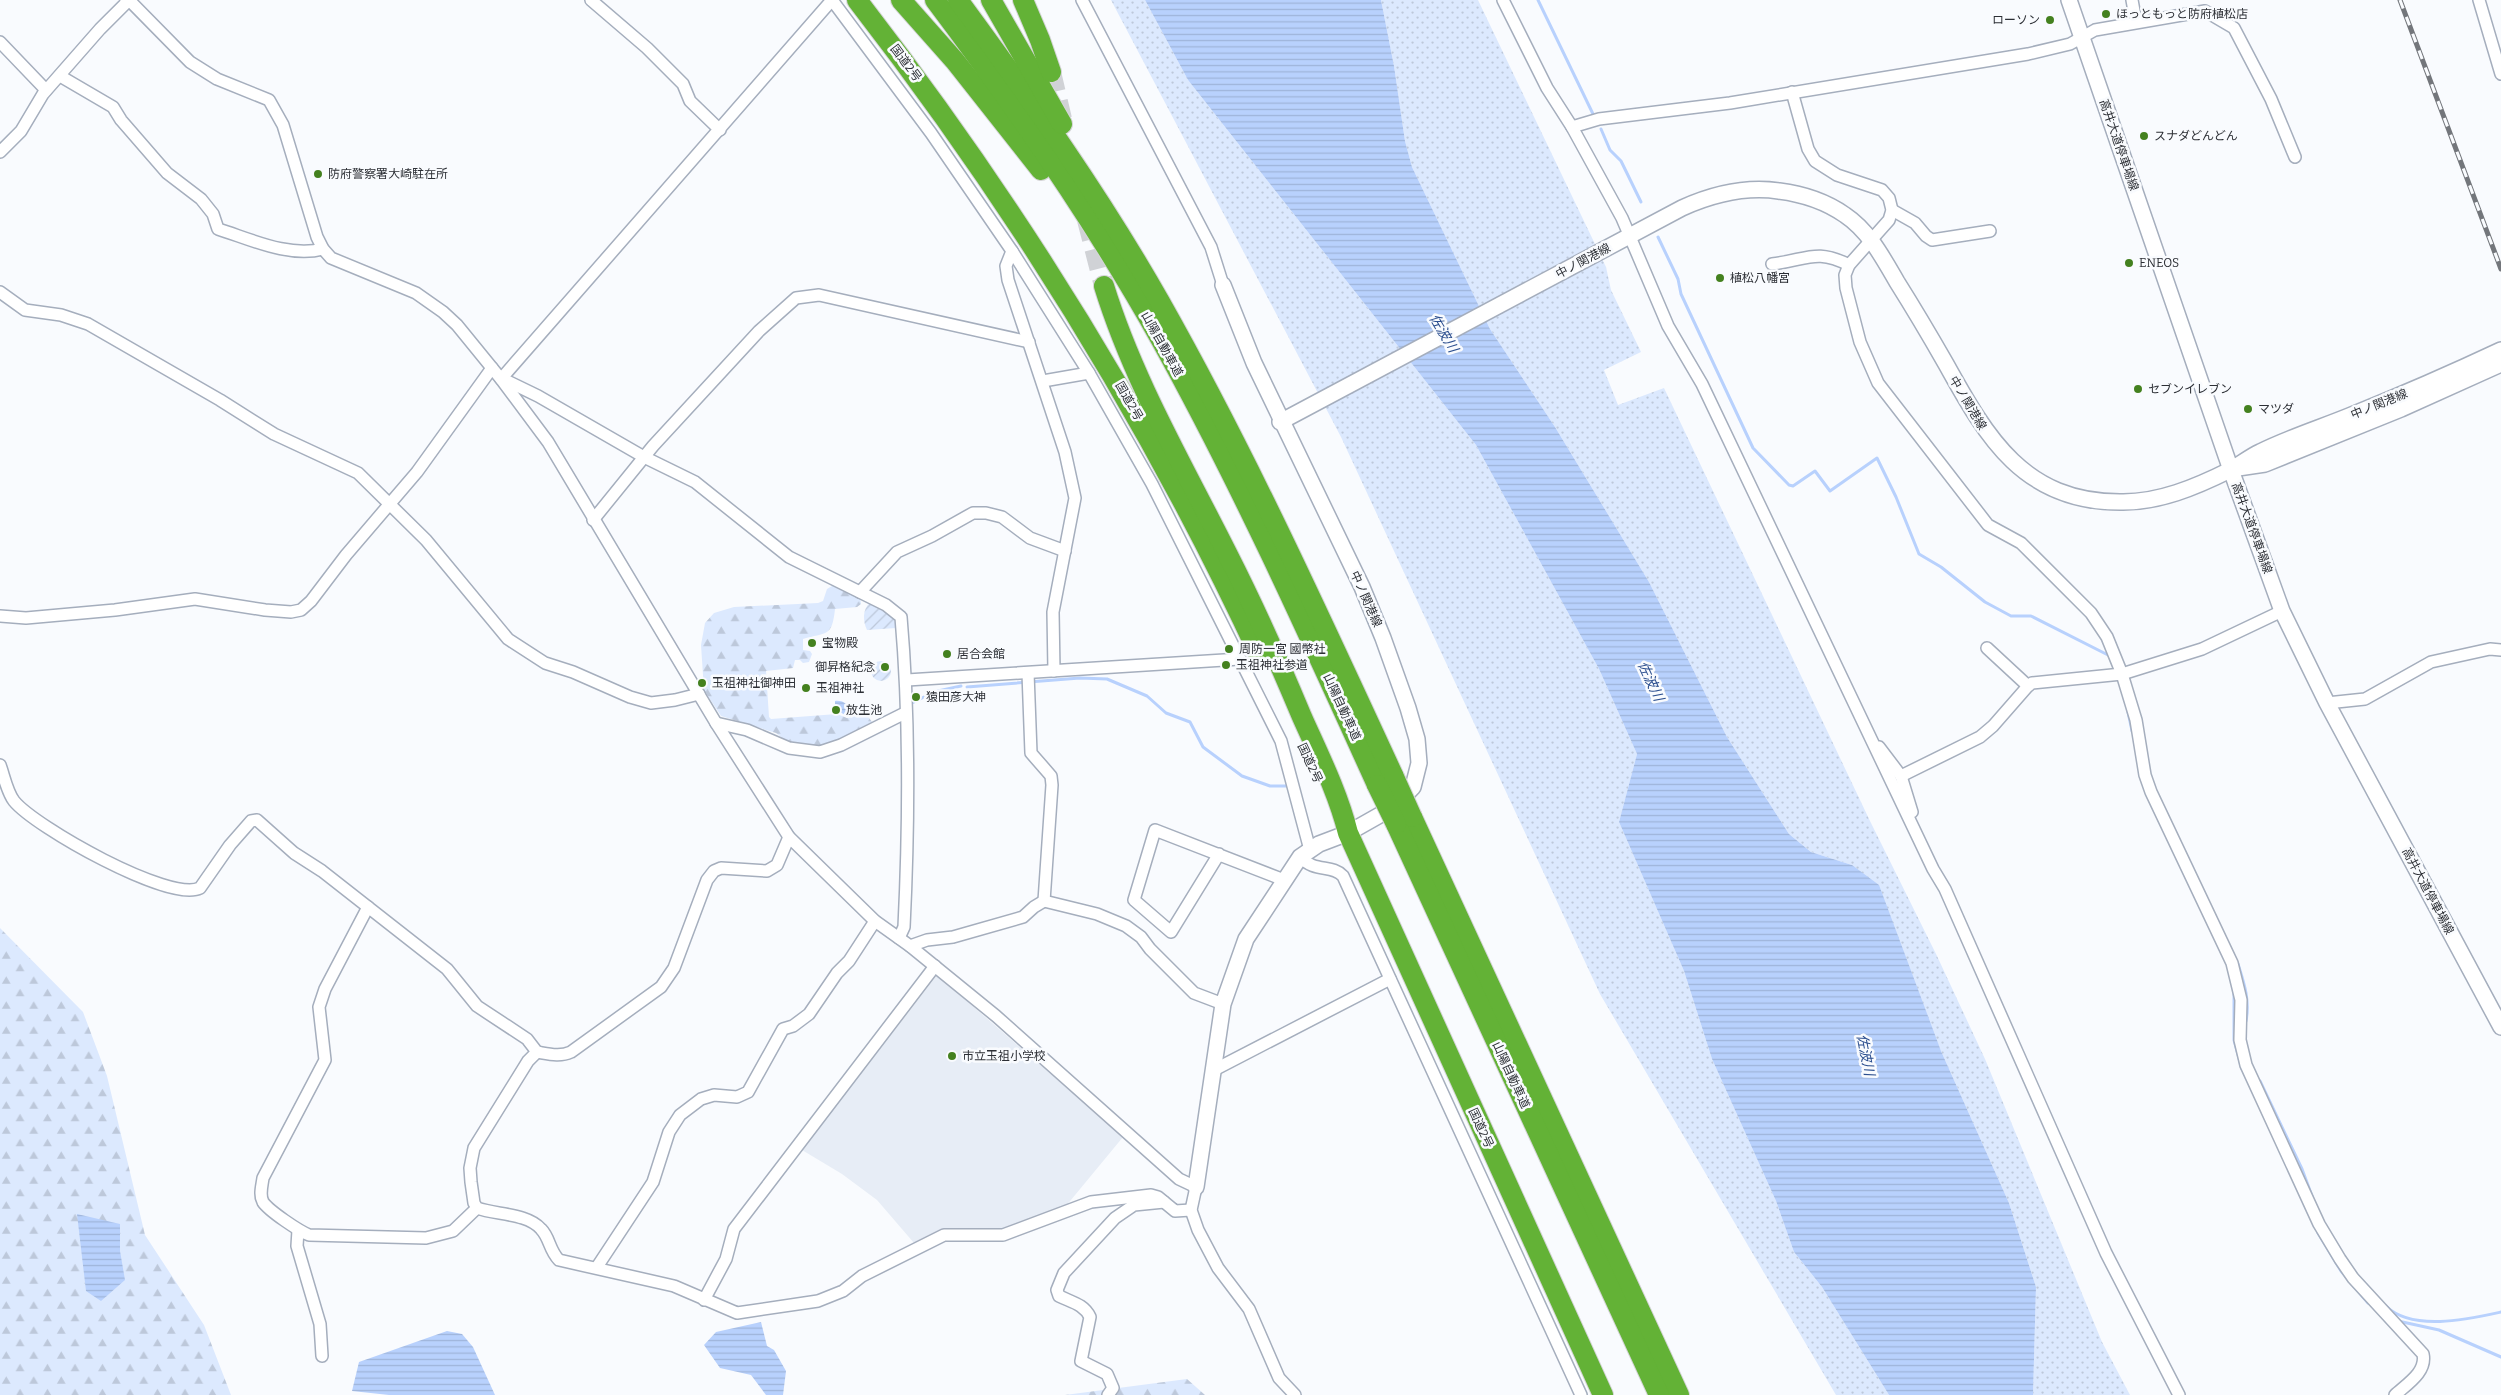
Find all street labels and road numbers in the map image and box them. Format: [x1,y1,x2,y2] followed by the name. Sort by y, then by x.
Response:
[888,42,924,84] street label: 国道2号
[2097,97,2141,193] street label: 高井大道停車場線
[1553,241,1613,281] street label: 中ノ関港線
[1138,309,1186,379] street label: 山陽自動車道
[1947,374,1989,432] street label: 中ノ関港線
[1112,379,1146,423] street label: 国道2号
[2349,386,2409,422] street label: 中ノ関港線
[2229,480,2275,576] street label: 高井大道停車場線
[1347,569,1385,629] street label: 中ノ関港線
[1320,671,1364,743] street label: 山陽自動車道
[1295,741,1325,785] street label: 国道2号
[2399,845,2457,937] street label: 高井大道停車場線
[1489,1039,1533,1111] street label: 山陽自動車道
[1466,1106,1496,1150] street label: 国道2号

